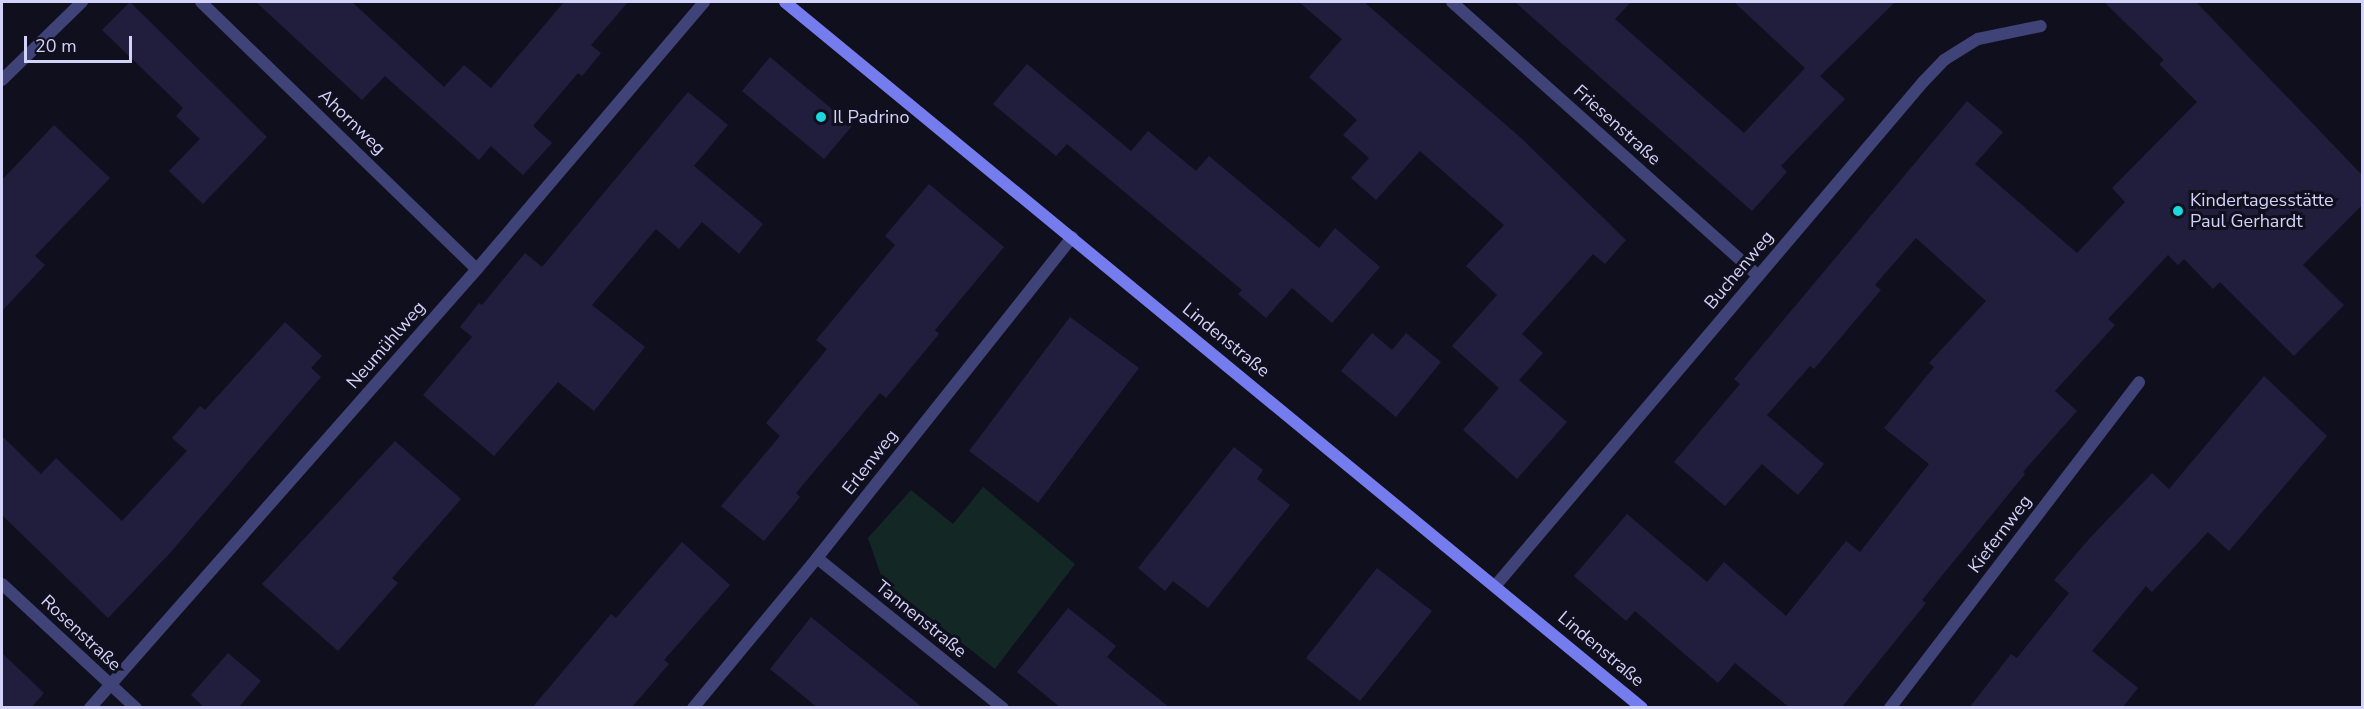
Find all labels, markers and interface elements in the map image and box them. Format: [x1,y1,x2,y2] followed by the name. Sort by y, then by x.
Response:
[27,24,135,62] scale bar
[35,34,77,58] text: 20 m
[1569,80,1665,170] street label: Friesenstraße
[314,85,390,159] street label: Ahornweg
[833,106,909,128] place label: Il Padrino
[814,110,828,124] marker: Il Padrino
[2190,190,2334,232] place label: Kindertagesstätte Paul Gerhardt
[2171,204,2185,218] marker: Kindertagesstätte Paul Gerhardt
[1700,226,1778,314] street label: Buchenweg
[342,297,430,393] street label: Neumühlweg
[1178,298,1274,382] street label: Lindenstraße
[838,425,902,499] street label: Erlenweg
[1964,491,2036,577] street label: Kiefernweg
[871,576,971,662] street label: Tannenstraße
[36,590,126,676] street label: Rosenstraße
[1554,607,1648,691] street label: Lindenstraße

